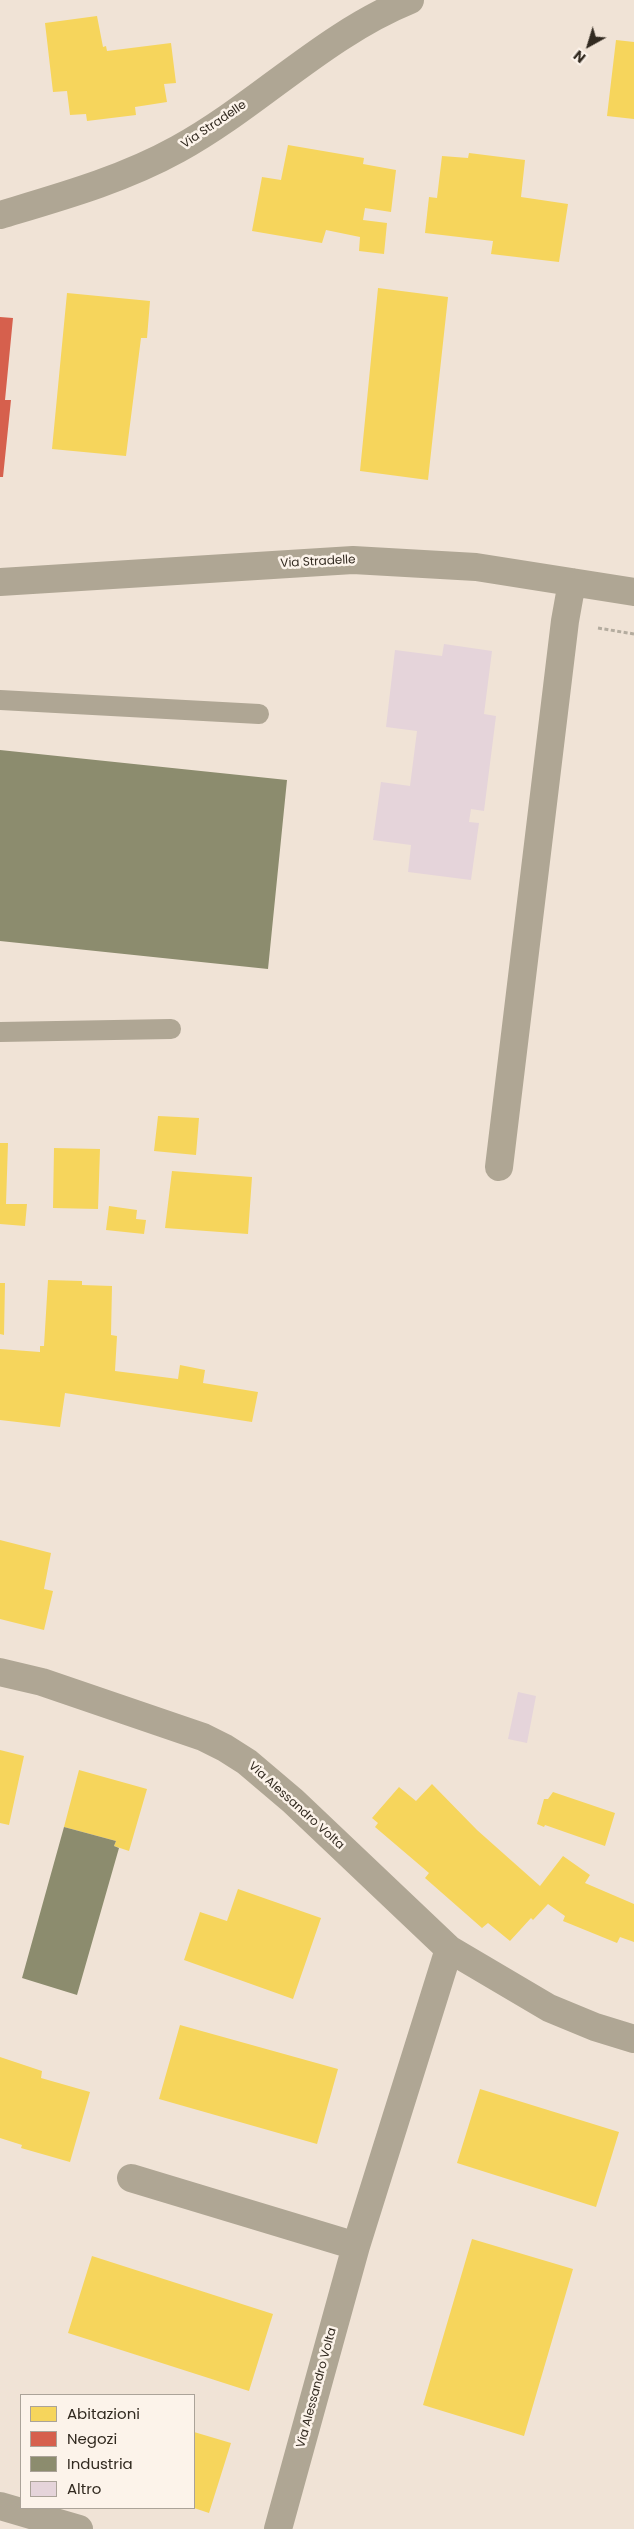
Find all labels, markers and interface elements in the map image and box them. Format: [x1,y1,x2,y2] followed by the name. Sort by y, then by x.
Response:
[564,20,614,70] north arrow
[569,46,590,68] text: N
[179,98,249,152] street label: Via Stradelle
[280,553,356,571] street label: Via Stradelle
[245,1759,347,1853] street label: Via Alessandro Volta
[294,2326,340,2450] street label: Via Alessandro Volta
[20,2394,195,2509] legend
[67,2403,140,2424] text: Abitazioni
[67,2428,117,2449] text: Negozi
[67,2453,133,2474] text: Industria
[67,2478,101,2499] text: Altro

